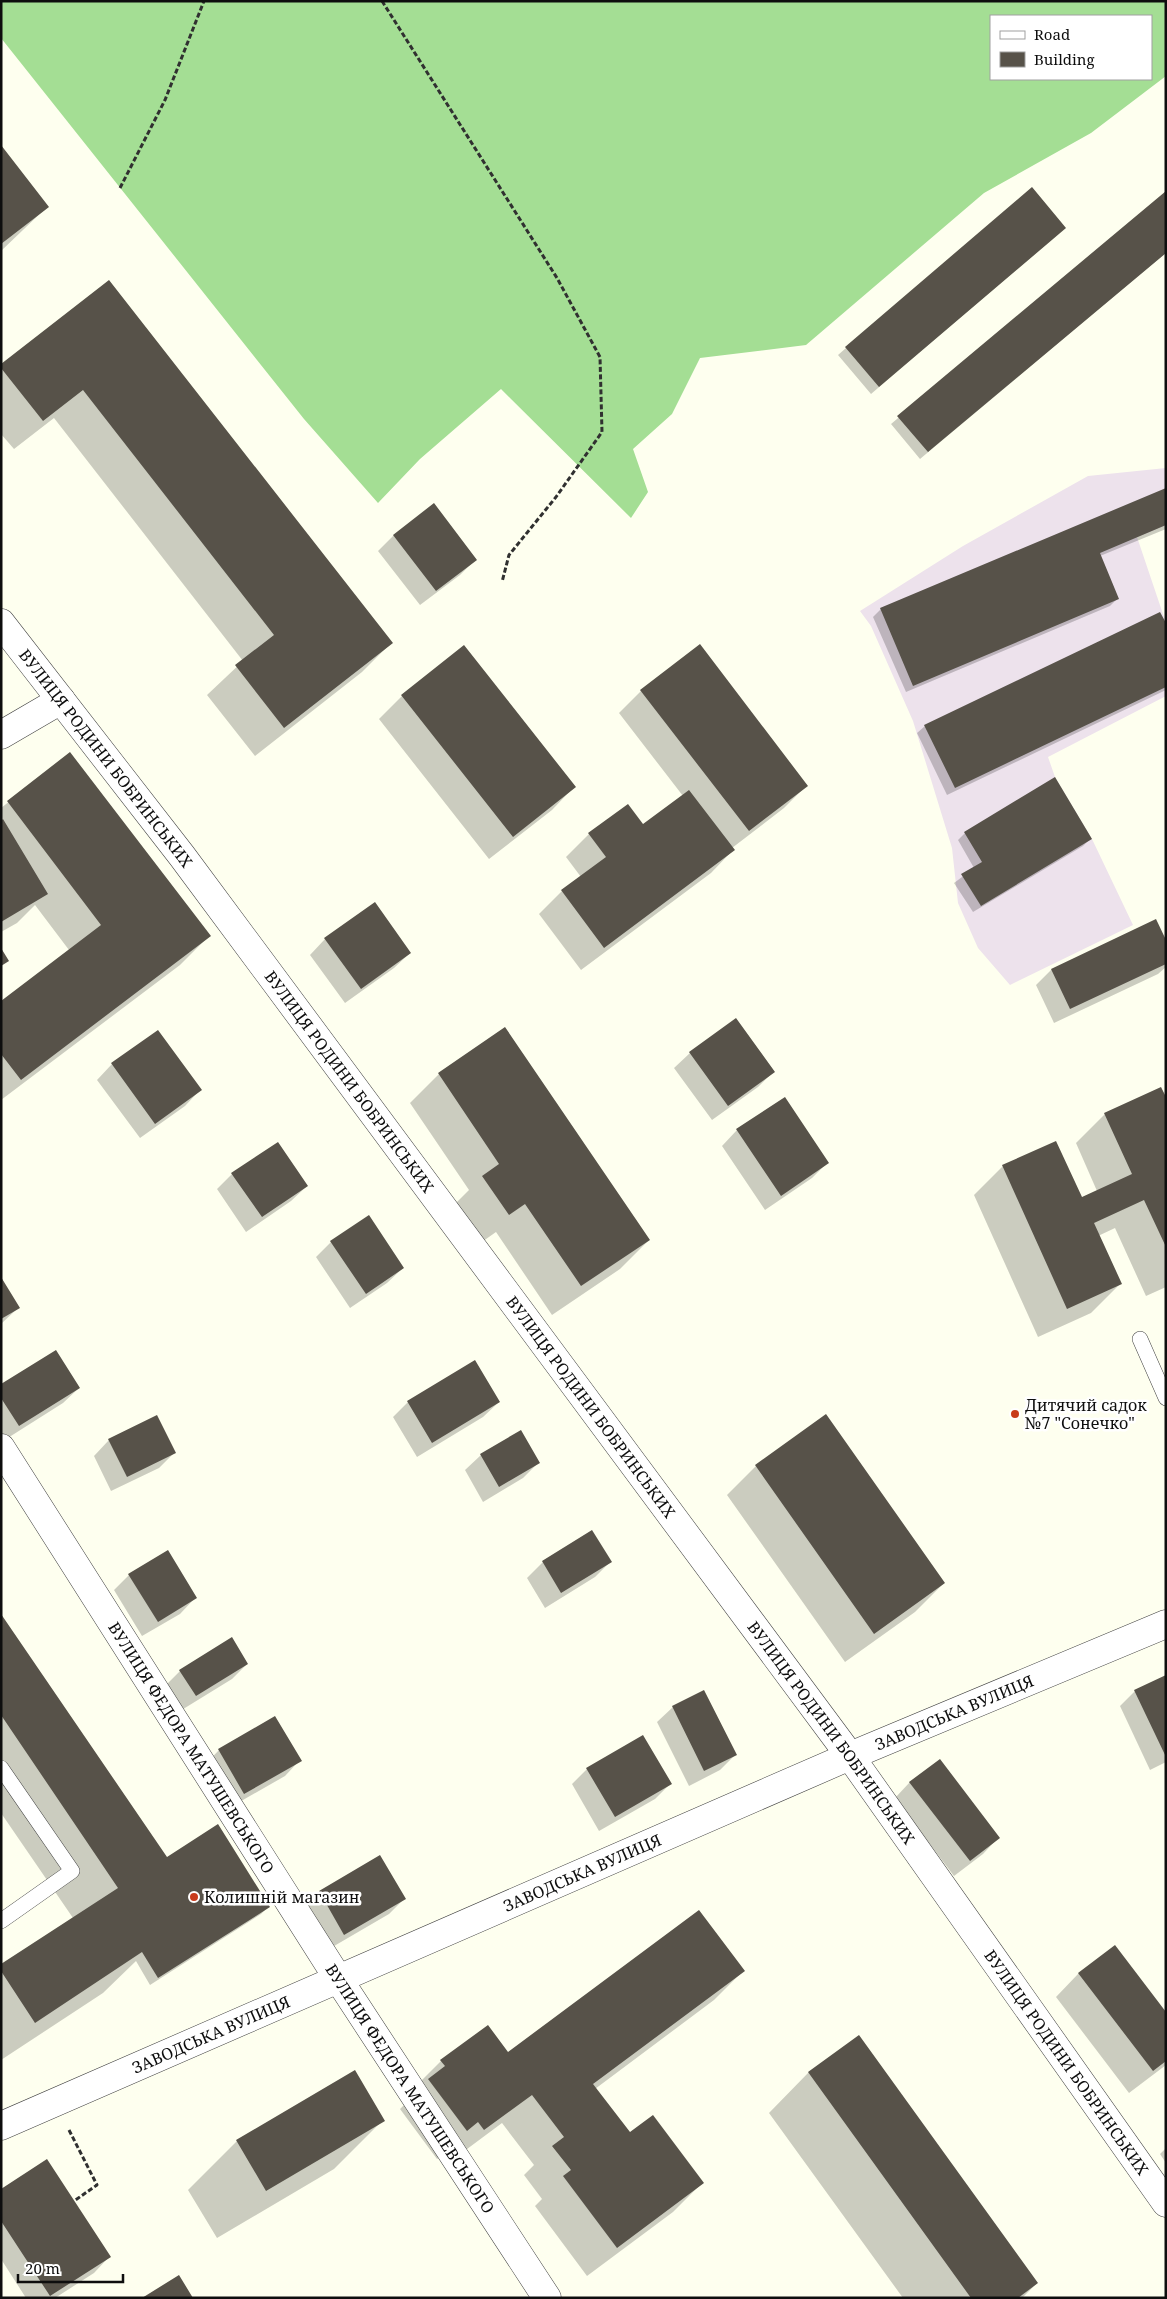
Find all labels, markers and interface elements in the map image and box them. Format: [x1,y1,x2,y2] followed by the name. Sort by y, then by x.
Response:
[990,15,1152,80] legend
[1034,24,1070,44] text: Road
[1034,49,1095,69] text: Building
[14,644,198,872] street label: ВУЛИЦЯ РОДИНИ БОБРИНСЬКИХ
[260,966,439,1197] street label: ВУЛИЦЯ РОДИНИ БОБРИНСЬКИХ
[501,1291,681,1523] street label: ВУЛИЦЯ РОДИНИ БОБРИНСЬКИХ
[1025,1394,1147,1434] place label: Дитячий садок №7 "Сонечко"
[1009,1408,1021,1420] marker: Дитячий садок №7 "Сонечко"
[743,1617,920,1849] street label: ВУЛИЦЯ РОДИНИ БОБРИНСЬКИХ
[103,1618,279,1878] street label: ВУЛИЦЯ ФЕДОРА МАТУШЕВСЬКОГО
[871,1670,1037,1755] street label: ЗАВОДСЬКА ВУЛИЦЯ
[500,1829,665,1917] street label: ЗАВОДСЬКА ВУЛИЦЯ
[204,1886,360,1908] place label: Колишній магазин
[188,1891,200,1903] marker: Колишній магазин
[979,1945,1154,2180] street label: ВУЛИЦЯ РОДИНИ БОБРИНСЬКИХ
[320,1960,500,2218] street label: ВУЛИЦЯ ФЕДОРА МАТУШЕВСЬКОГО
[129,1990,293,2079] street label: ЗАВОДСЬКА ВУЛИЦЯ
[18,2252,122,2284] scale bar
[25,2258,60,2278] text: 20 m

